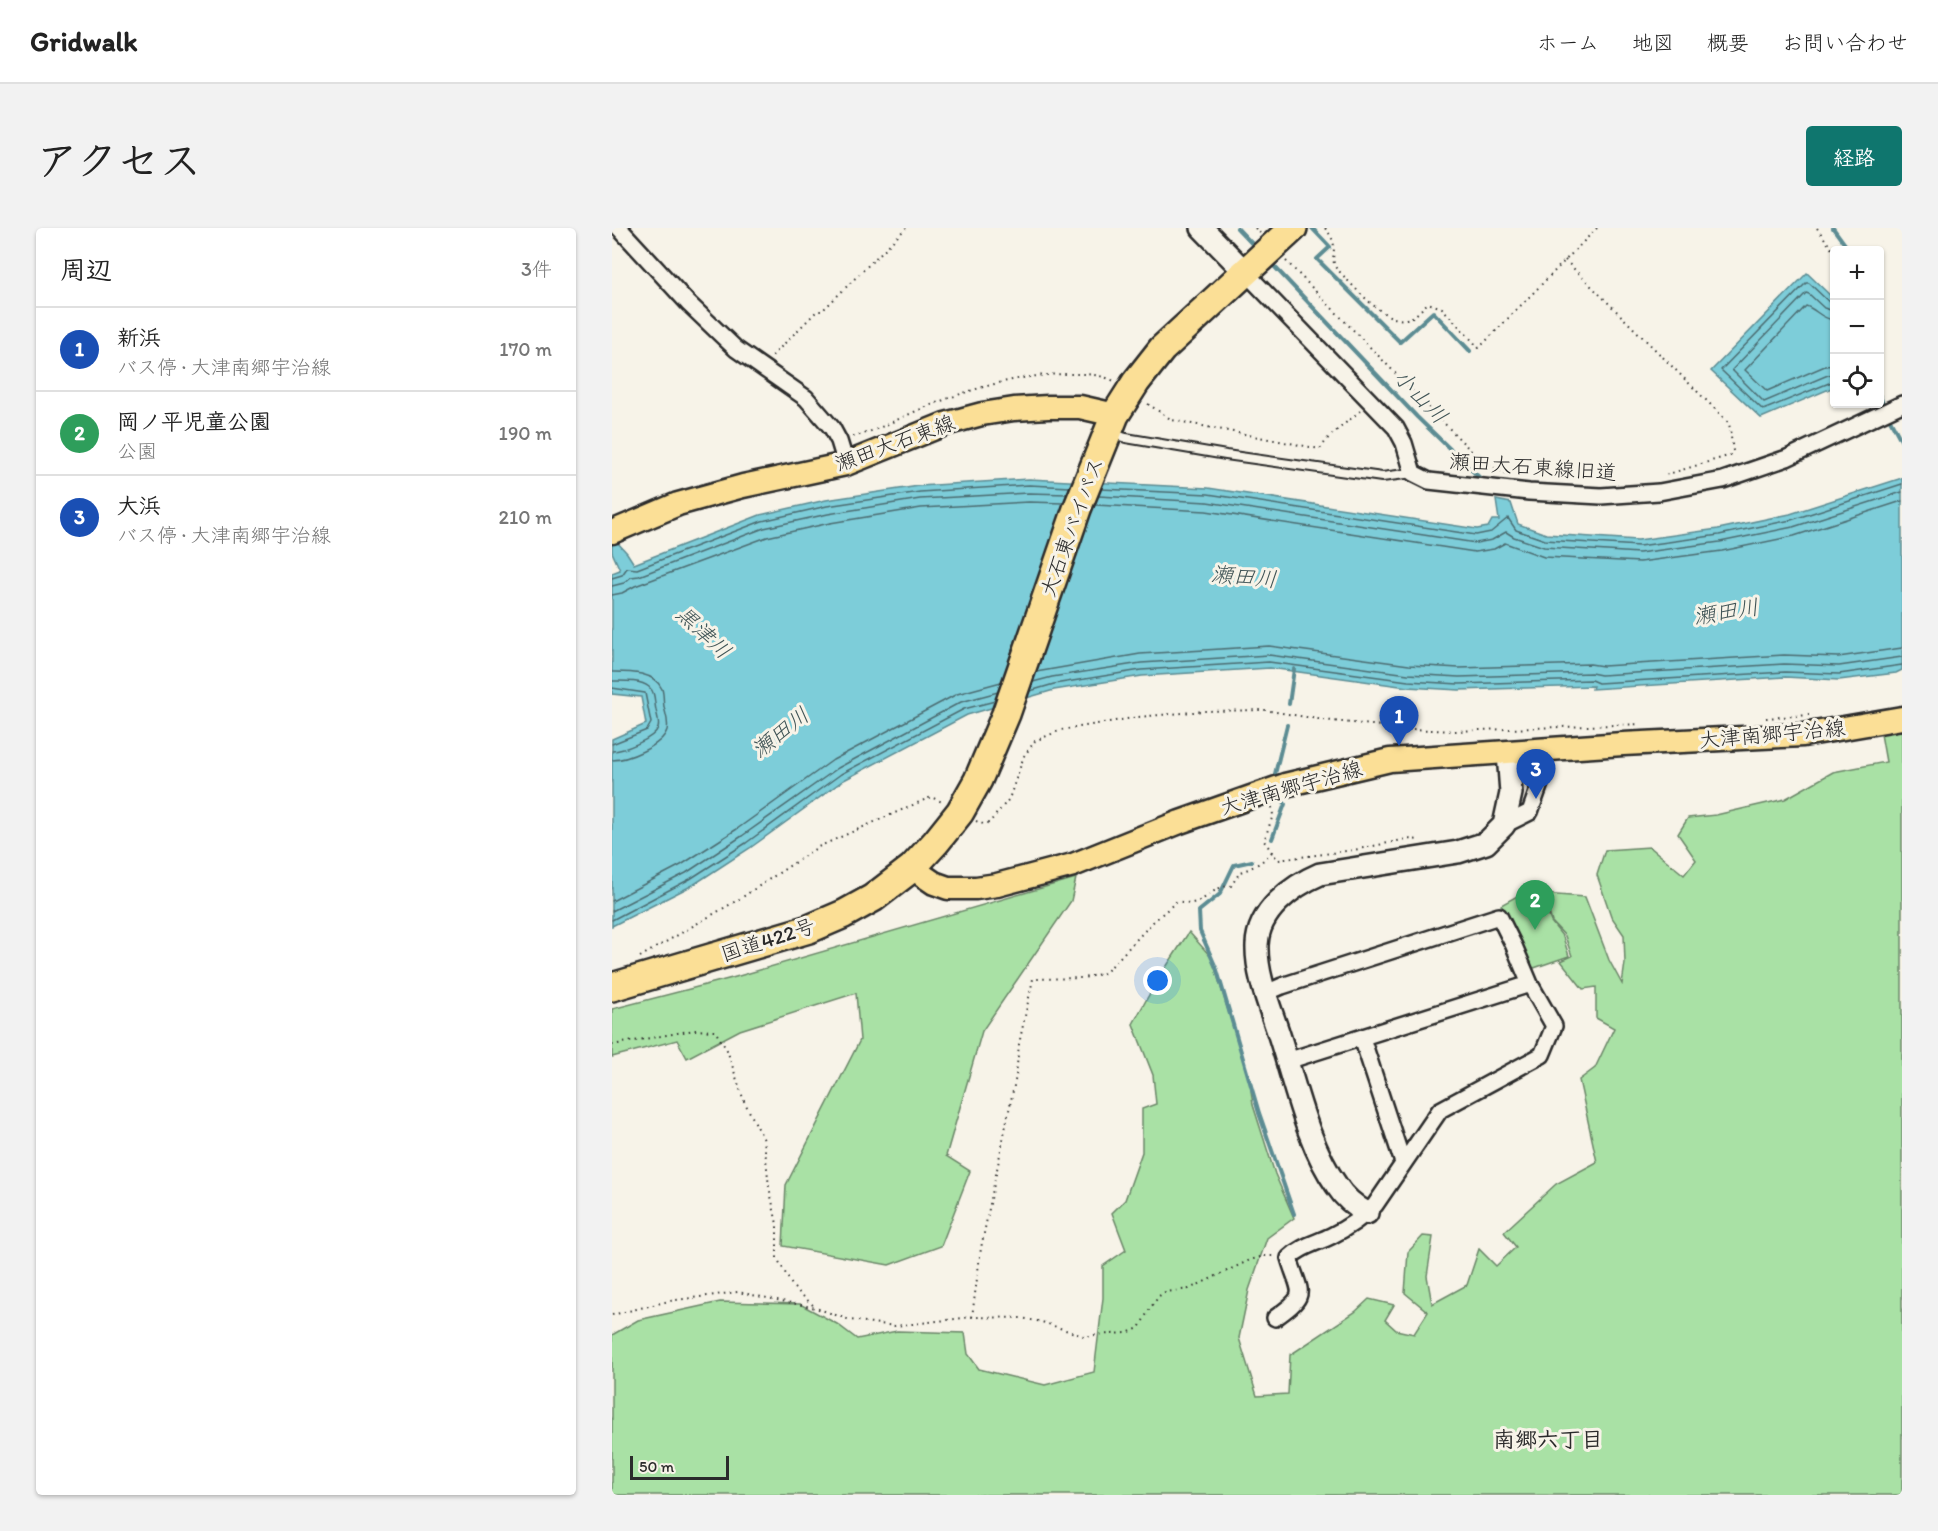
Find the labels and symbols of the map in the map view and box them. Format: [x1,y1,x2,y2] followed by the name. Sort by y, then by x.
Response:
[1388,363,1453,429] water label: 小山川
[831,409,958,476] street label: 瀬田大石東線
[1448,448,1618,485] street label: 瀬田大石東線旧道
[1035,454,1108,600] street label: 大石東バイパス
[1210,560,1278,593] water label: 瀬田川
[1691,593,1761,630] water label: 瀬田川
[670,600,737,665] water label: 黒津川
[1380,696,1418,746] pin: 1
[746,701,815,763] water label: 瀬田川
[1698,715,1846,752] street label: 大津南郷宇治線
[1516,750,1556,799] pin: 3
[1217,755,1365,820] street label: 大津南郷宇治線
[1516,880,1554,930] pin: 2
[718,913,818,967] street label: 国道422号
[1143,966,1172,995] your location
[1493,1426,1603,1453] district label: 南郷六丁目
[630,1453,729,1480] scale bar

